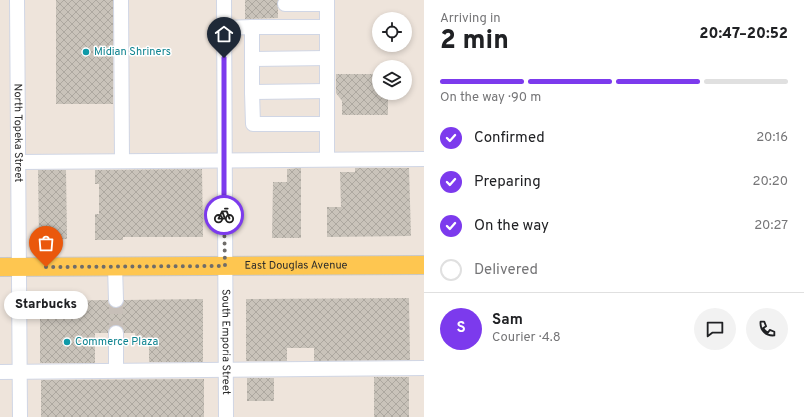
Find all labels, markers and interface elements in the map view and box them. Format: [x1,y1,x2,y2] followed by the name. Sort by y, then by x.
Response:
[440,11,501,27] text: Arriving in
[372,12,412,100] map controls
[372,12,412,52] button: locate
[207,17,241,58] pin
[213,23,235,45] icon: home
[440,25,509,58] text: 2 min
[699,25,788,44] text: 20:47–20:52
[94,45,171,59] place label: Midian Shriners
[81,47,91,57] marker: Midian Shriners
[372,60,412,100] button: layers
[11,84,25,182] street label: North Topeka Street
[440,90,541,106] text: On the way · 90 m
[440,127,462,149] icon: check
[474,129,545,148] text: Confirmed
[756,130,788,146] text: 20:16
[440,171,462,193] icon: check
[474,173,541,192] text: Preparing
[752,174,788,190] text: 20:20
[204,195,244,235] courier
[213,204,235,226] icon: bike
[440,215,462,237] icon: check
[474,217,549,236] text: On the way
[754,218,788,234] text: 20:27
[29,226,63,267] pin
[35,232,57,254] icon: bag
[245,258,348,273] street label: East Douglas Avenue
[474,261,538,280] text: Delivered
[218,289,233,395] street label: South Emporia Street
[4,291,88,319] callout: Starbucks
[15,297,77,313] text: Starbucks
[694,308,736,350] button: chat
[746,308,788,350] button: phone
[492,311,523,330] text: Sam
[456,319,466,338] text: S
[492,330,561,346] text: Courier · 4.8
[75,335,158,349] place label: Commerce Plaza
[62,337,72,347] marker: Commerce Plaza

